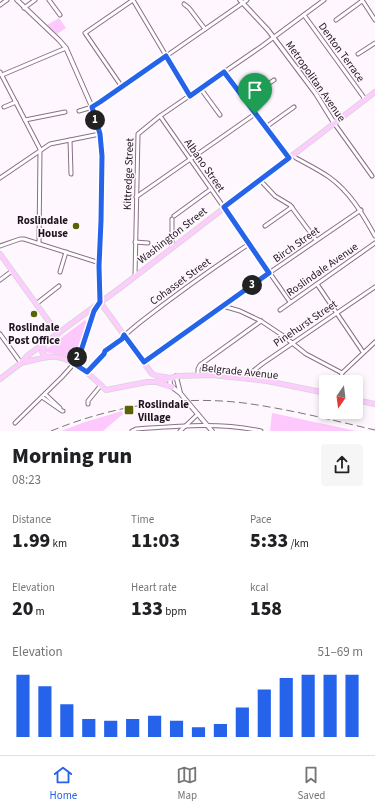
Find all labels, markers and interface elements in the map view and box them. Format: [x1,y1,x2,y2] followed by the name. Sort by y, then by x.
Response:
[315,20,368,85] street label: Denton Terrace
[282,38,349,125] street label: Metropolitan Avenue
[238,73,272,114] pin
[244,79,266,101] icon: arrive
[85,110,105,130] pin: 1
[92,112,98,127] text: 1
[181,136,229,195] street label: Albano Street
[120,137,137,210] street label: Kittredge Street
[135,203,210,267] street label: Washington Street
[17,213,68,241] place label: Roslindale House
[71,221,81,231] marker: Roslindale House
[270,223,323,266] street label: Birch Street
[283,239,362,300] street label: Roslindale Avenue
[147,254,214,309] street label: Cohasset Street
[242,275,262,295] pin: 3
[249,277,255,292] text: 3
[270,296,340,350] street label: Pinehurst Street
[29,309,39,319] marker: Roslindale Post Office
[8,320,60,348] place label: Roslindale Post Office
[67,347,87,367] pin: 2
[74,349,80,364] text: 2
[201,360,280,383] street label: Belgrade Avenue
[319,375,363,419] north arrow
[319,375,363,419] map controls
[137,397,189,425] place label: Roslindale Village
[123,404,135,416] marker: Roslindale Village
[12,440,132,472] text: Morning run
[321,444,363,486] button: share
[12,471,41,489] text: 08:23
[12,512,51,527] text: Distance
[131,512,154,527] text: Time
[250,512,272,527] text: Pace
[12,527,50,555] text: 1.99
[131,527,180,555] text: 11:03
[250,527,288,555] text: 5:33
[50,536,67,551] text: km
[288,536,309,551] text: /km
[12,580,55,595] text: Elevation
[131,580,177,595] text: Heart rate
[250,580,269,595] text: kcal
[12,595,33,623] text: 20
[131,595,163,623] text: 133
[250,595,282,623] text: 158
[33,604,45,619] text: m
[163,604,187,619] text: bpm
[12,643,63,661] text: Elevation
[318,643,363,661] text: 51–69 m
[50,764,77,803] tab: Home
[176,764,198,803] tab: Map
[297,764,325,803] tab: Saved

